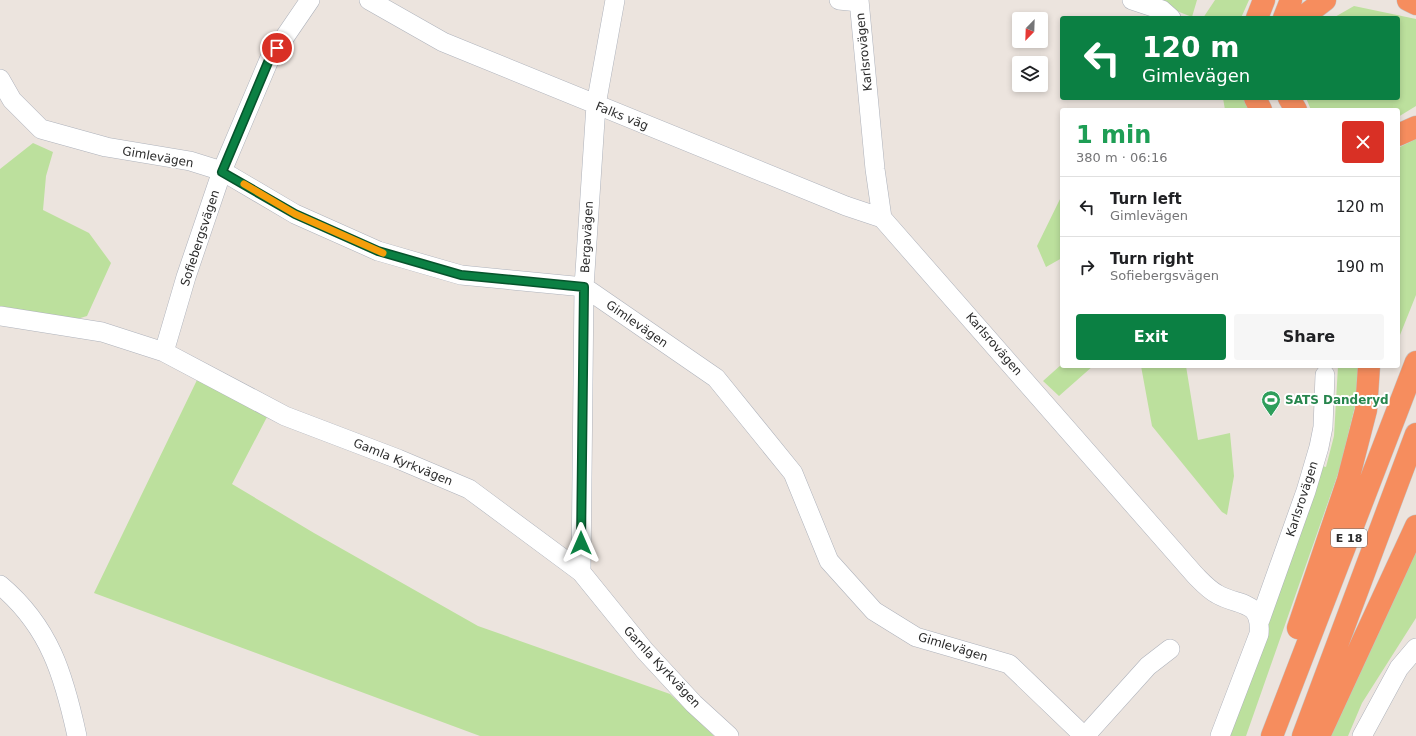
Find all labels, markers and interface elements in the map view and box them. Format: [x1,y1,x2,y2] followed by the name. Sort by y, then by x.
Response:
[853,12,875,92] street label: Karlsrovägen
[1012,12,1048,48] north arrow
[1012,12,1048,92] map controls
[260,31,294,65] pin
[1142,31,1239,64] text: 120 m
[1076,32,1128,84] icon: left
[266,37,288,59] icon: arrive
[1012,56,1048,92] button: layers
[1142,65,1250,86] text: Gimlevägen
[594,99,650,133] street label: Falks väg
[1076,121,1151,149] text: 1 min
[1342,121,1384,163] button: close
[121,144,195,170] street label: Gimlevägen
[1076,150,1167,165] text: 380 m · 06:16
[178,188,222,288] street label: Sofiebergsvägen
[1110,190,1182,208] text: Turn left
[1076,196,1098,218] icon: left
[1336,198,1384,216] text: 120 m
[578,200,596,274] street label: Bergavägen
[1110,208,1188,223] text: Gimlevägen
[1110,250,1194,268] text: Turn right
[1076,256,1098,278] icon: right
[1336,258,1384,276] text: 190 m
[1110,268,1219,283] text: Sofiebergsvägen
[603,298,671,350] street label: Gimlevägen
[963,310,1025,378] street label: Karlsrovägen
[1076,314,1226,360] button: Exit
[1234,314,1384,360] button: Share
[1260,389,1282,417] sports icon: SATS Danderyd
[1285,393,1389,407] place label: SATS Danderyd
[351,436,455,488] street label: Gamla Kyrkvägen
[1283,459,1321,539] street label: Karlsrovägen
[560,522,602,564] position arrow
[1331,529,1367,547] road number: E 18
[621,624,703,710] street label: Gamla Kyrkvägen
[916,630,990,664] street label: Gimlevägen

